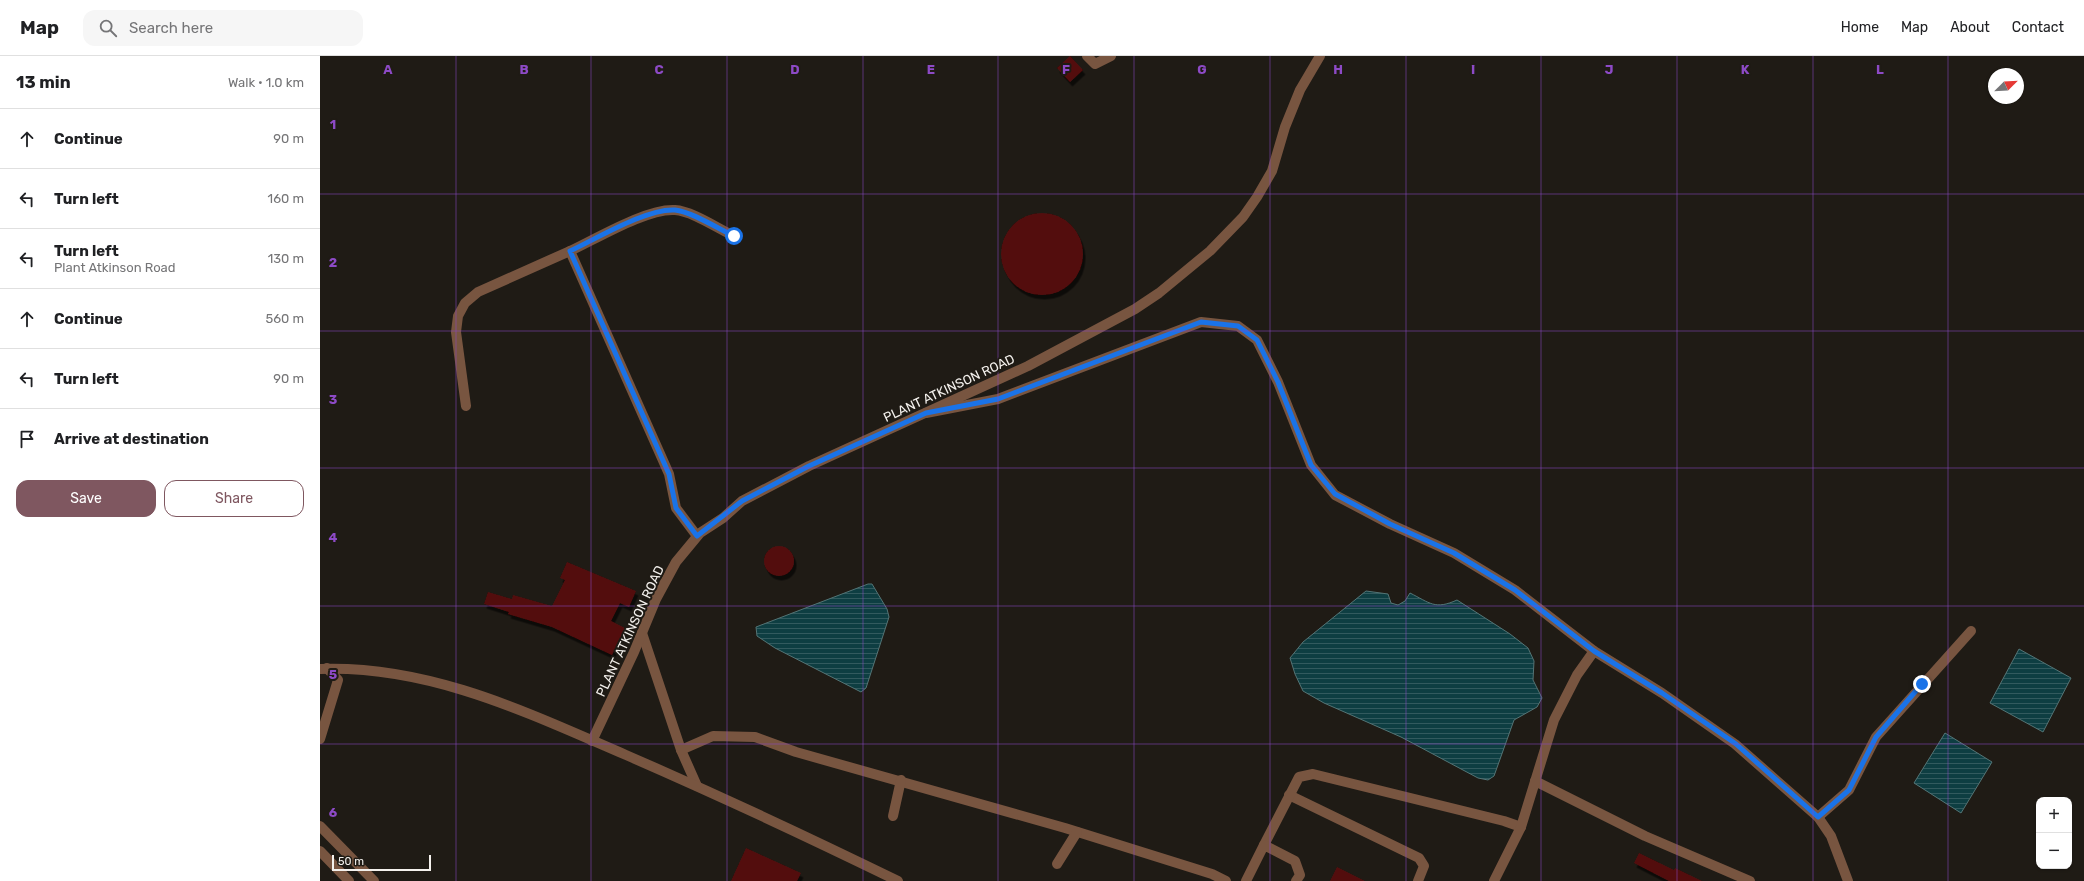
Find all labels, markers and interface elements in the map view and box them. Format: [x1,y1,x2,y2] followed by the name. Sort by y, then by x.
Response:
[83,10,363,46] search box
[20,16,59,39] text: Map
[97,17,119,39] icon: search
[129,19,213,37] text: Search here
[1841,19,1879,36] text: Home
[1901,19,1928,36] text: Map
[1950,19,1990,36] text: About
[2012,19,2064,36] text: Contact
[383,62,393,77] text: A
[519,62,529,77] text: B
[654,62,664,77] text: C
[790,62,800,77] text: D
[927,62,935,77] text: E
[1062,62,1070,77] text: F
[1197,62,1207,77] text: G
[1333,62,1343,77] text: H
[1471,62,1475,77] text: I
[1605,62,1613,77] text: J
[1741,62,1750,77] text: K
[1876,62,1884,77] text: L
[1988,68,2024,104] north arrow
[16,72,71,92] text: 13 min
[228,75,304,90] text: Walk · 1.0 km
[330,117,336,132] text: 1
[16,128,38,150] icon: ahead
[54,130,123,148] text: Continue
[273,131,304,146] text: 90 m
[16,188,38,210] icon: left
[54,190,119,208] text: Turn left
[268,191,304,206] text: 160 m
[725,227,743,245] route start
[54,242,119,260] text: Turn left
[16,248,38,270] icon: left
[268,251,304,266] text: 130 m
[329,255,337,270] text: 2
[54,260,176,275] text: Plant Atkinson Road
[16,308,38,330] icon: ahead
[54,310,123,328] text: Continue
[265,311,304,326] text: 560 m
[881,351,1017,425] street label: PLANT ATKINSON ROAD
[16,368,38,390] icon: left
[54,370,119,388] text: Turn left
[273,371,304,386] text: 90 m
[329,392,338,407] text: 3
[16,428,38,450] icon: arrive
[54,430,209,448] text: Arrive at destination
[16,480,156,517] button: Save
[164,480,304,517] button: Share
[329,530,338,545] text: 4
[593,563,667,699] street label: PLANT ATKINSON ROAD
[329,667,337,682] text: 5
[1913,675,1931,693] route end
[2036,797,2072,869] map controls
[2036,797,2072,833] button: +
[329,805,338,820] text: 6
[2036,833,2072,869] button: −
[332,853,431,872] scale bar
[338,855,364,868] text: 50 m

